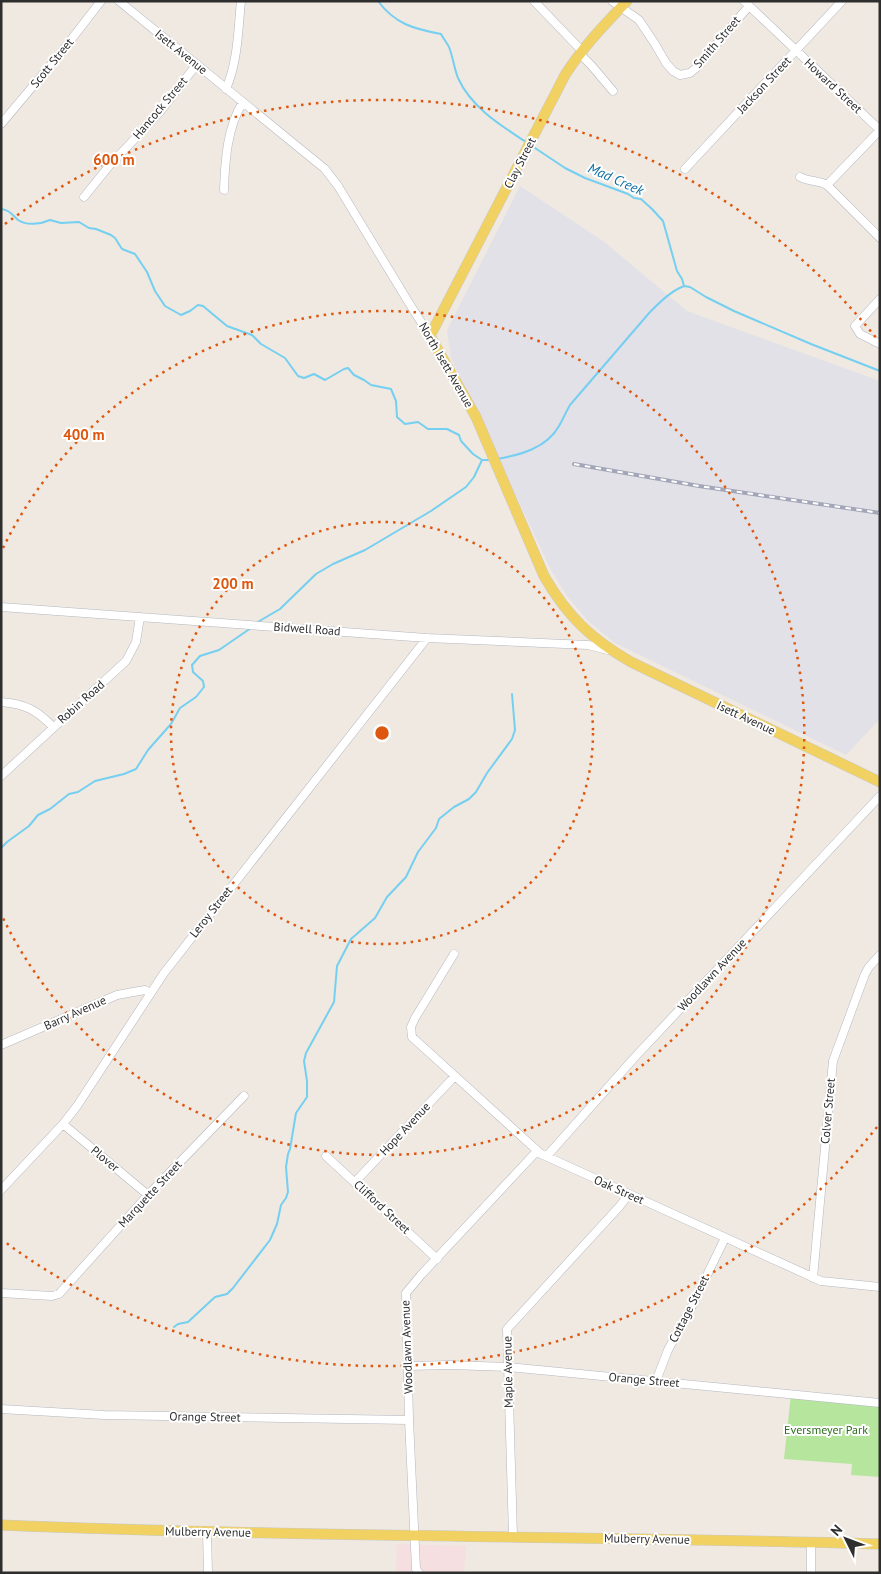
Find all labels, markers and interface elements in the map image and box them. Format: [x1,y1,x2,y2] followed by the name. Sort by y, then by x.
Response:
[690,13,743,71] street label: Smith Street
[152,26,211,77] street label: Isett Avenue
[27,35,76,91] street label: Scott Street
[733,53,794,117] street label: Jackson Street
[801,55,865,116] street label: Howard Street
[129,73,190,142] street label: Hancock Street
[500,135,539,191] street label: Clay Street
[93,150,135,169] text: 600 m
[585,159,647,200] water label: Mad Creek
[416,319,477,410] street label: North Isett Avenue
[63,425,105,444] text: 400 m
[212,574,254,593] text: 200 m
[273,619,341,638] street label: Bidwell Road
[54,677,107,727] street label: Robin Road
[714,697,778,738] street label: Isett Avenue
[373,724,391,742] centre of rings
[186,883,235,940] street label: Leroy Street
[674,935,749,1014] street label: Woodlawn Avenue
[41,992,108,1033] street label: Barry Avenue
[817,1077,838,1145] street label: Colver Street
[376,1099,433,1158] street label: Hope Avenue
[88,1142,123,1175] street label: Plover
[115,1157,185,1230] street label: Marquette Street
[592,1172,647,1207] street label: Oak Street
[351,1177,414,1237] street label: Clifford Street
[665,1273,712,1345] street label: Cottage Street
[397,1300,416,1394] street label: Woodlawn Avenue
[499,1336,516,1408] street label: Maple Avenue
[608,1369,680,1390] street label: Orange Street
[169,1408,241,1425] street label: Orange Street
[784,1422,868,1437] park label: Eversmeyer Park
[821,1514,871,1564] north arrow
[827,1521,846,1540] text: N
[165,1523,251,1540] street label: Mulberry Avenue
[604,1530,690,1547] street label: Mulberry Avenue

